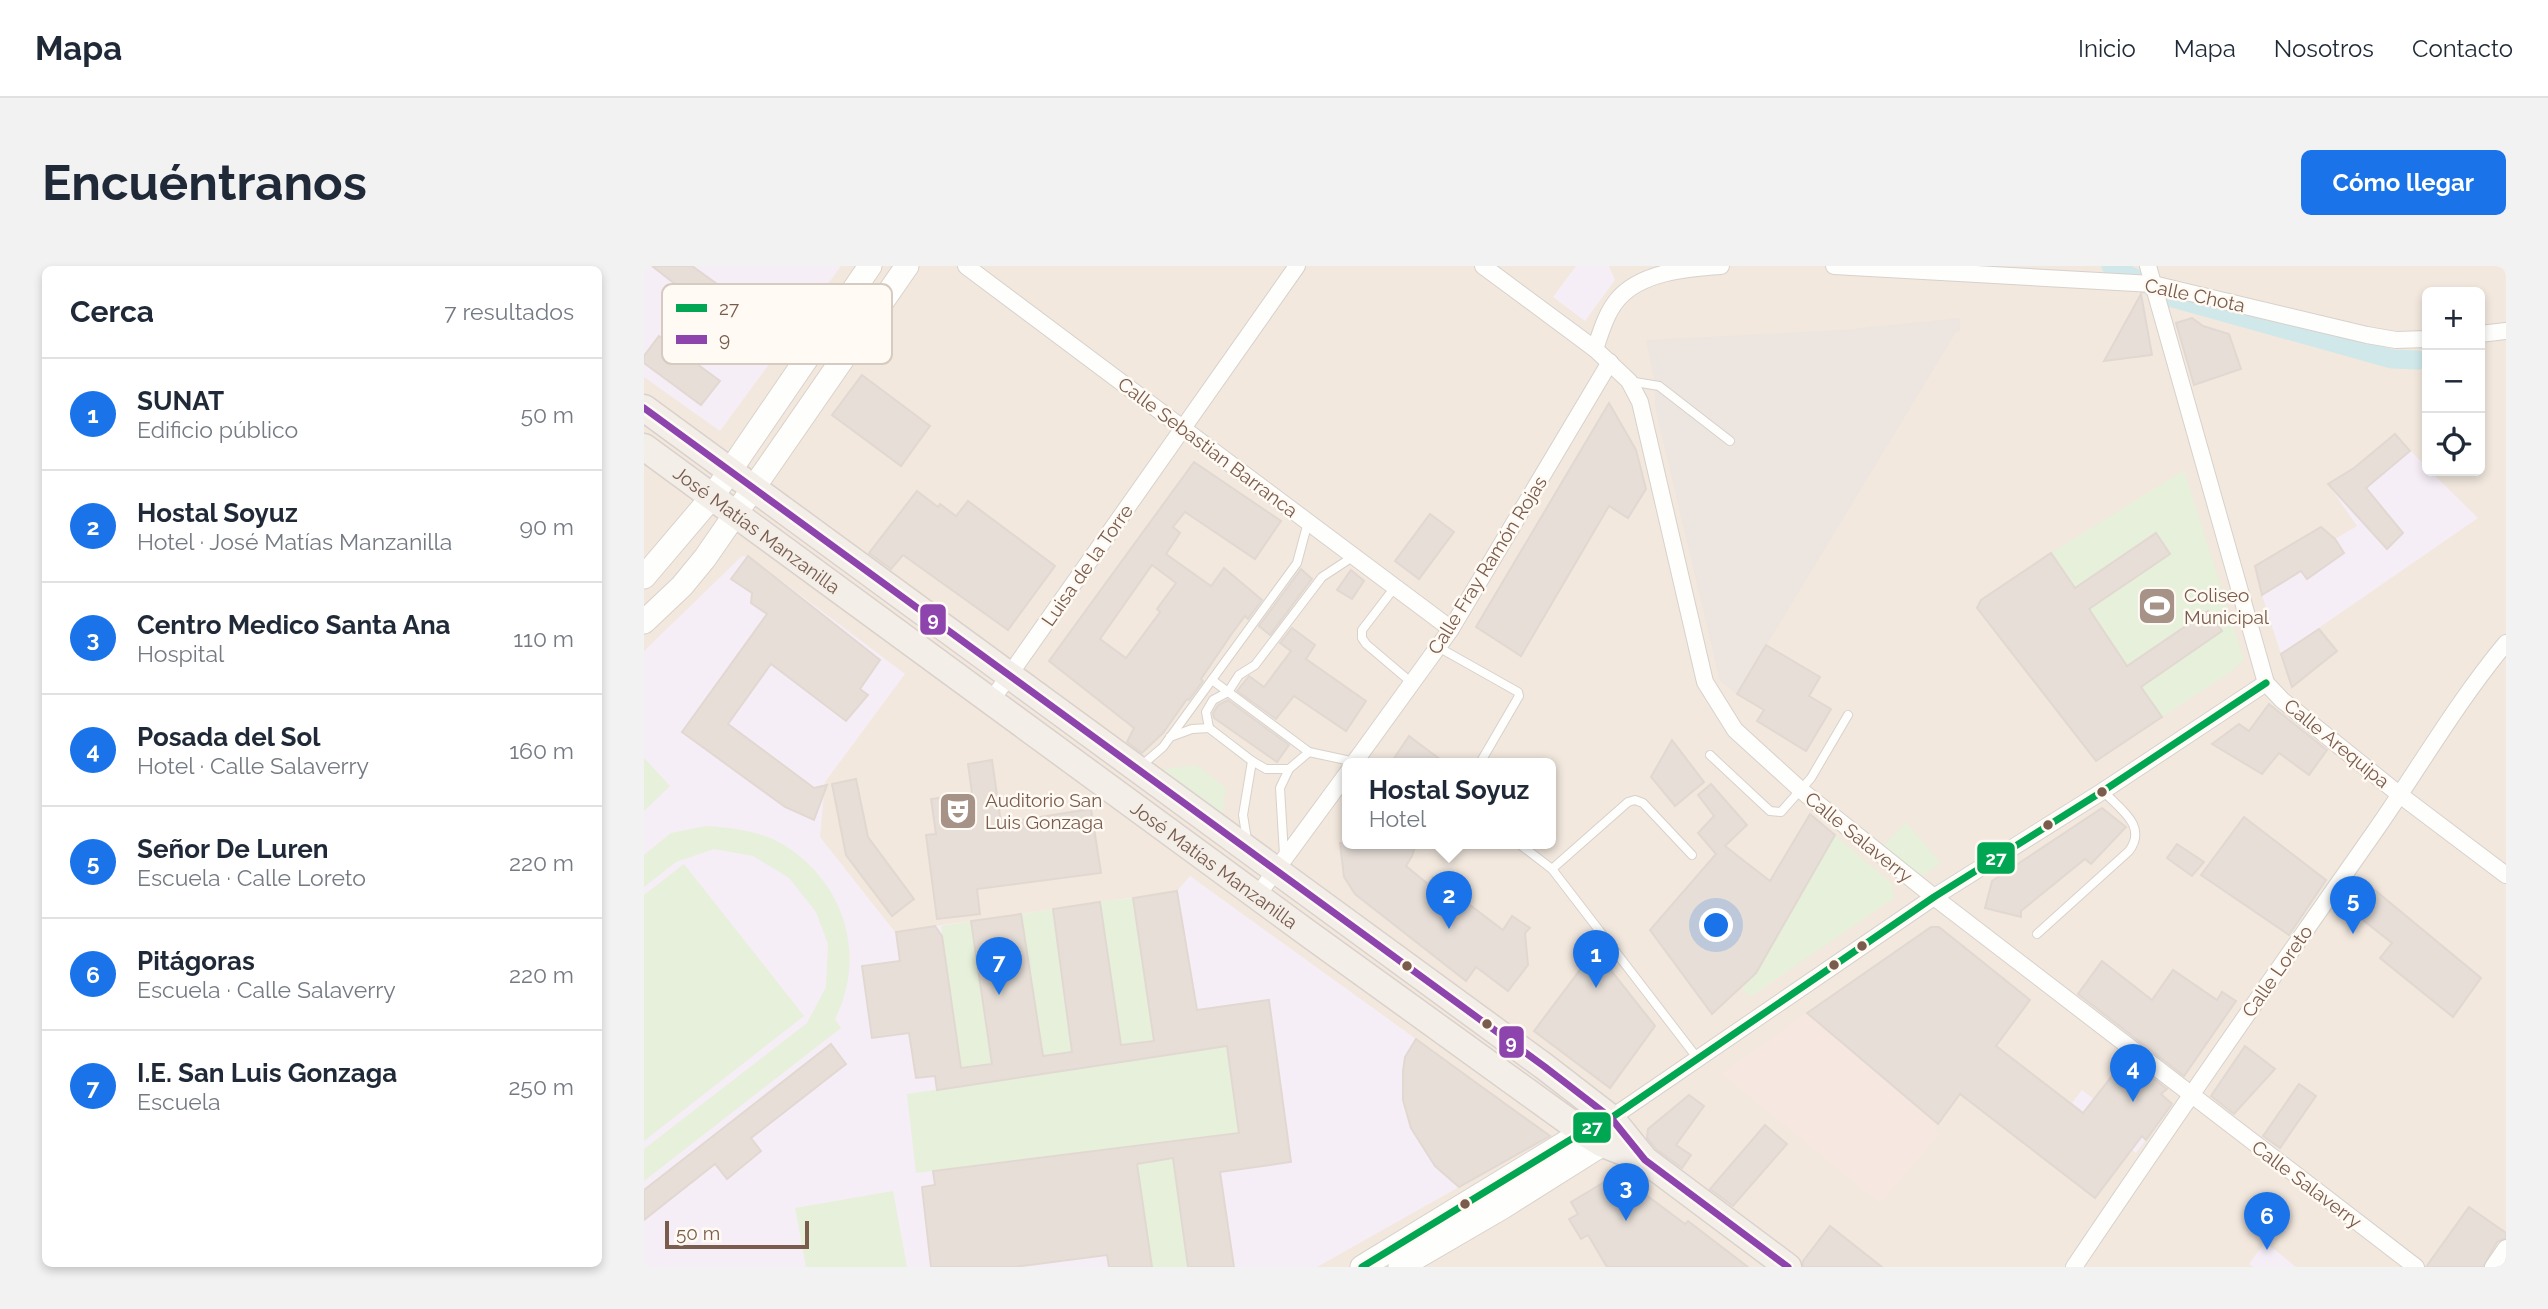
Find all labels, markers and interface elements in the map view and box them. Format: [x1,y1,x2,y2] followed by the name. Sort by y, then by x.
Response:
[35,29,122,68] text: Mapa
[2078,34,2136,63] text: Inicio
[2174,34,2236,63] text: Mapa
[2274,34,2374,63] text: Nosotros
[2412,34,2513,63] text: Contacto
[2301,150,2506,215] button: Cómo llegar
[42,154,367,211] text: Encuéntranos
[2143,274,2247,316] street label: Calle Chota
[662,284,892,364] legend
[2422,287,2485,476] map controls
[2422,287,2485,350] button: +
[70,294,154,329] text: Cerca
[719,297,739,319] text: 27
[444,298,574,325] text: 7 resultados
[719,328,730,350] text: 9
[2422,350,2485,413] button: −
[1114,372,1302,522] street label: Calle Sebastian Barranca
[137,386,224,416] text: SUNAT
[87,401,99,428] text: 1
[520,401,574,428] text: 50 m
[2422,413,2485,476] button: locate
[137,416,298,443] text: Edificio público
[669,461,844,598] street label: José Matías Manzanilla
[1423,472,1551,658] street label: Calle Fray Ramón Rojas
[137,498,298,528] text: Hostal Soyuz
[1037,500,1137,630] street label: Luisa de la Torre
[87,513,99,540] text: 2
[519,513,574,540] text: 90 m
[137,528,452,555] text: Hotel · José Matías Manzanilla
[2184,584,2270,628] place label: Coliseo Municipal
[2136,585,2178,627] sports icon: Coliseo Municipal
[919,603,947,636] line badge: 9
[927,608,939,630] text: 9
[137,610,451,640] text: Centro Medico Santa Ana
[87,625,99,652] text: 3
[513,625,574,652] text: 110 m
[137,640,224,667] text: Hospital
[2280,694,2394,792] street label: Calle Arequipa
[137,722,320,752] text: Posada del Sol
[86,737,100,764] text: 4
[509,737,574,764] text: 160 m
[137,752,369,779] text: Hotel · Calle Salaverry
[1342,758,1556,849] popup
[1369,775,1529,805] text: Hostal Soyuz
[2095,785,2109,799] unlabelled marker
[1801,787,1917,887] street label: Calle Salaverry
[985,789,1103,833] place label: Auditorio San Luis Gonzaga
[937,790,979,832] theatre icon: Auditorio San Luis Gonzaga
[1127,797,1302,933] street label: José Matías Manzanilla
[1369,805,1426,832] text: Hotel
[2041,818,2055,832] unlabelled marker
[137,834,329,864] text: Señor De Luren
[1976,841,2016,875] line badge: 27
[1985,847,2007,869] text: 27
[87,849,99,876] text: 5
[509,849,574,876] text: 220 m
[137,864,366,891] text: Escuela · Calle Loreto
[1426,871,1472,929] pin: 2
[2330,876,2376,934] pin: 5
[1699,908,1733,942] your location
[2237,921,2317,1021] street label: Calle Loreto
[1573,930,1619,988] pin: 1
[976,937,1022,995] pin: 7
[1855,939,1869,953] unlabelled marker
[137,946,255,976] text: Pitágoras
[1827,958,1841,972] unlabelled marker
[1400,959,1414,973] unlabelled marker
[86,961,100,988] text: 6
[509,961,574,988] text: 220 m
[137,976,396,1003] text: Escuela · Calle Salaverry
[1480,1017,1494,1031] unlabelled marker
[1498,1025,1525,1059] line badge: 9
[1505,1031,1517,1053] text: 9
[2110,1044,2156,1102] pin: 4
[137,1058,397,1088] text: I.E. San Luis Gonzaga
[87,1073,99,1100] text: 7
[508,1073,574,1100] text: 250 m
[137,1088,221,1115] text: Escuela
[1572,1111,1612,1144] line badge: 27
[1581,1116,1603,1138] text: 27
[2248,1136,2366,1232] street label: Calle Salaverry
[1603,1163,1649,1221] pin: 3
[2244,1192,2290,1250] pin: 6
[1458,1197,1472,1211] unlabelled marker
[665,1218,808,1250] scale bar
[676,1222,720,1244] text: 50 m

